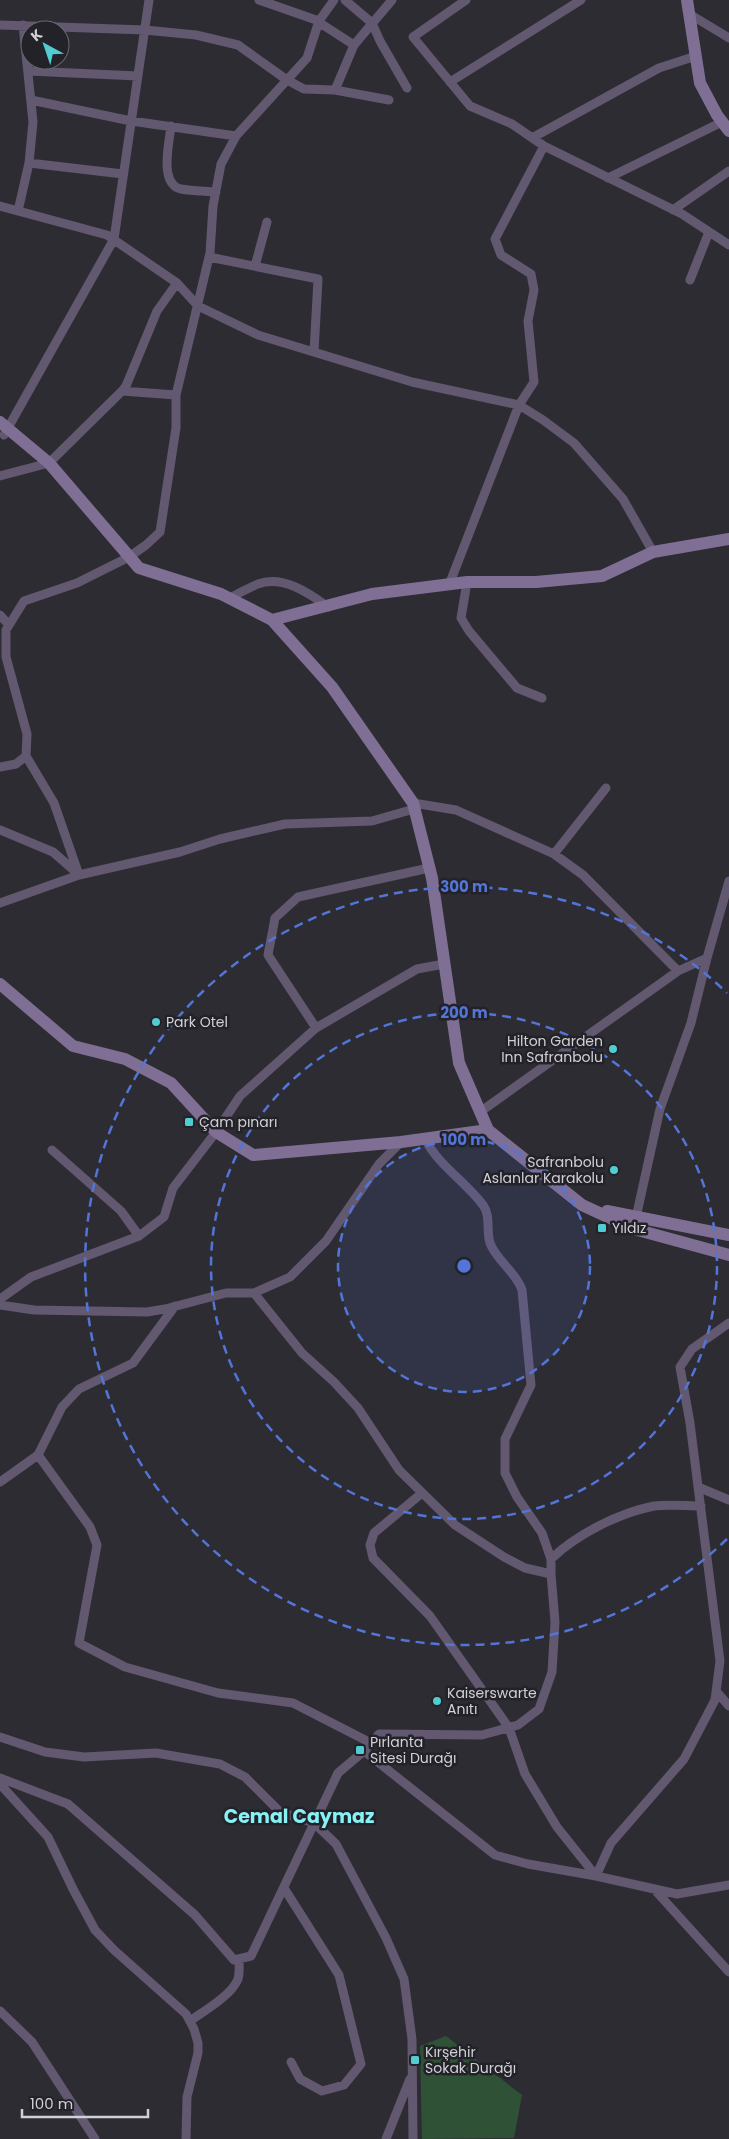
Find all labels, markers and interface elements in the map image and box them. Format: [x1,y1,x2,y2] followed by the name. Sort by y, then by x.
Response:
[20,20,70,70] north arrow
[26,24,47,46] text: K
[440,876,488,897] text: 300 m
[440,1002,488,1023] text: 200 m
[166,1012,228,1032] place label: Park Otel
[150,1016,162,1028] marker: Park Otel
[501,1031,603,1067] place label: Hilton Garden Inn Safranbolu
[607,1043,619,1055] marker: Hilton Garden Inn Safranbolu
[199,1112,277,1132] place label: Çam pınarı
[183,1116,195,1128] marker: Çam pınarı
[442,1129,486,1150] text: 100 m
[482,1152,604,1188] place label: Safranbolu Aslanlar Karakolu
[608,1164,620,1176] marker: Safranbolu Aslanlar Karakolu
[612,1218,646,1238] place label: Yıldız
[596,1222,608,1234] marker: Yıldız
[455,1257,473,1275] centre of rings
[447,1683,537,1719] place label: Kaiserswarte Anıtı
[431,1695,443,1707] marker: Kaiserswarte Anıtı
[370,1732,456,1768] place label: Pırlanta Sitesi Durağı
[354,1744,366,1756] marker: Pırlanta Sitesi Durağı
[224,1803,374,1830] district label: Cemal Caymaz
[425,2042,516,2078] place label: Kırşehir Sokak Durağı
[409,2054,421,2066] marker: Kırşehir Sokak Durağı
[22,2086,149,2118] scale bar
[30,2093,73,2114] text: 100 m

